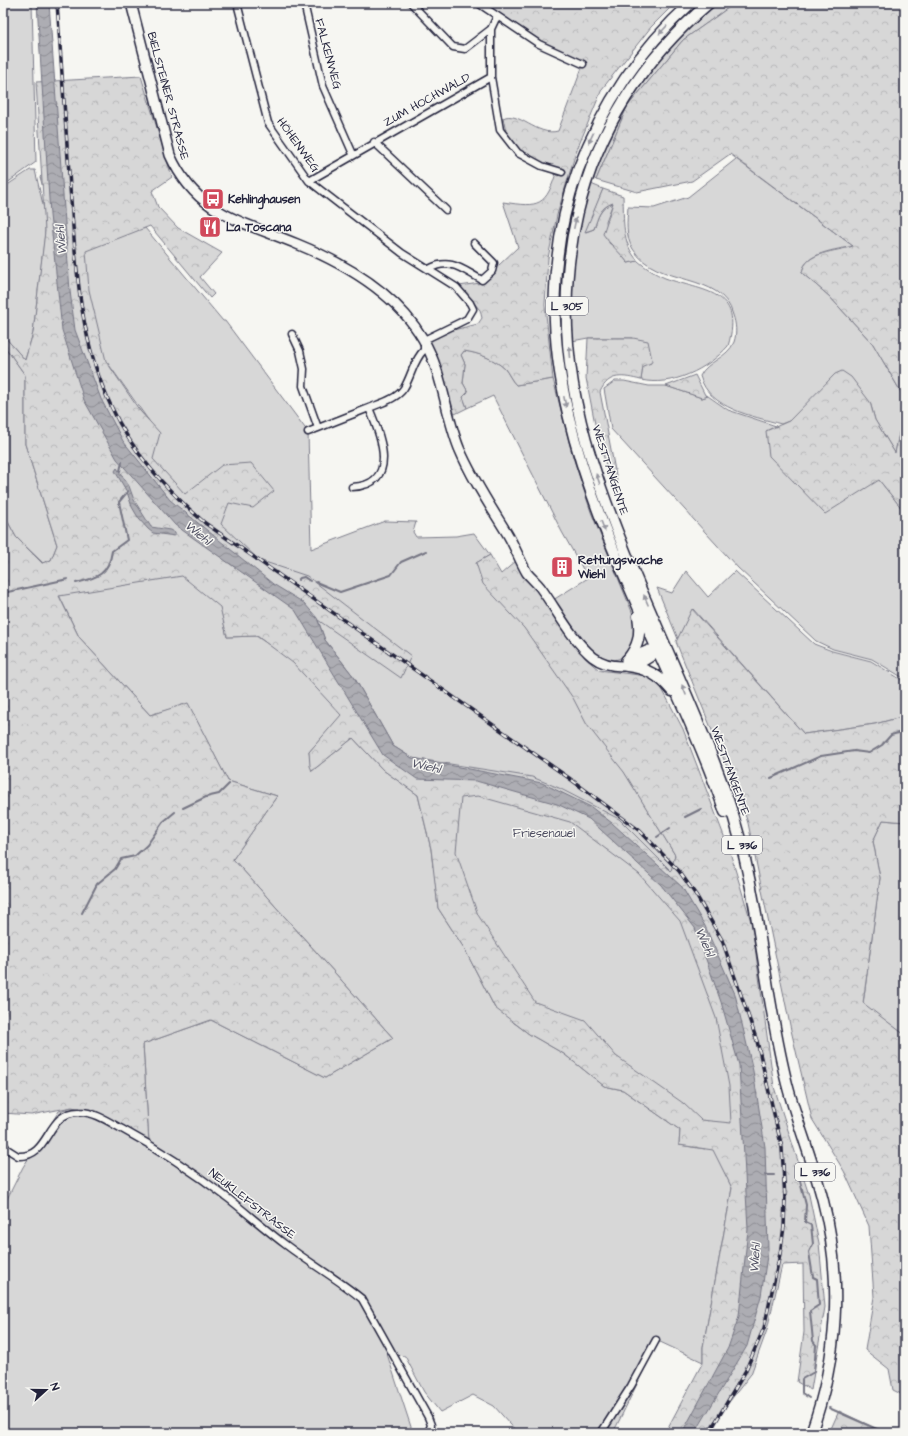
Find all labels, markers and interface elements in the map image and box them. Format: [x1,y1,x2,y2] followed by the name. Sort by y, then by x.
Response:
[310,17,346,92] street label: FALKENWEG
[659,25,668,35] one-way arrow
[143,30,193,162] street label: BIELSTEINER STRASSE
[380,69,474,131] street label: ZUM HOCHWALD
[272,114,324,176] street label: HÖHENWEG
[588,132,595,144] one-way arrow
[200,186,226,212] bus stop icon: Kehlinghausen
[228,191,300,210] place label: Kehlinghausen
[197,214,223,240] restaurant icon: La Toscana
[572,217,578,229] one-way arrow
[226,219,292,236] place label: La Toscana
[51,222,71,256] water label: Wiehl
[546,297,588,315] road number: L 305
[566,346,573,358] one-way arrow
[562,396,568,408] one-way arrow
[587,423,633,517] street label: WESTTANGENTE
[594,472,600,484] one-way arrow
[181,517,217,551] water label: Wiehl
[600,520,606,532] one-way arrow
[577,552,663,583] place label: Rettungswache Wiehl
[549,554,575,580] building icon: Rettungswache Wiehl
[642,593,648,605] one-way arrow
[681,683,687,695] one-way arrow
[706,724,754,818] street label: WESTTANGENTE
[409,754,444,779] water label: Wiehl
[513,825,575,842] park label: Friesenauel
[722,836,762,854] road number: L 336
[691,925,720,961] water label: Wiehl
[795,1163,835,1181] road number: L 336
[205,1165,299,1243] street label: NEUKLEFSTRASSE
[745,1241,765,1273] water label: Wiehl
[26,1370,66,1410] north arrow
[47,1381,63,1393] text: N

